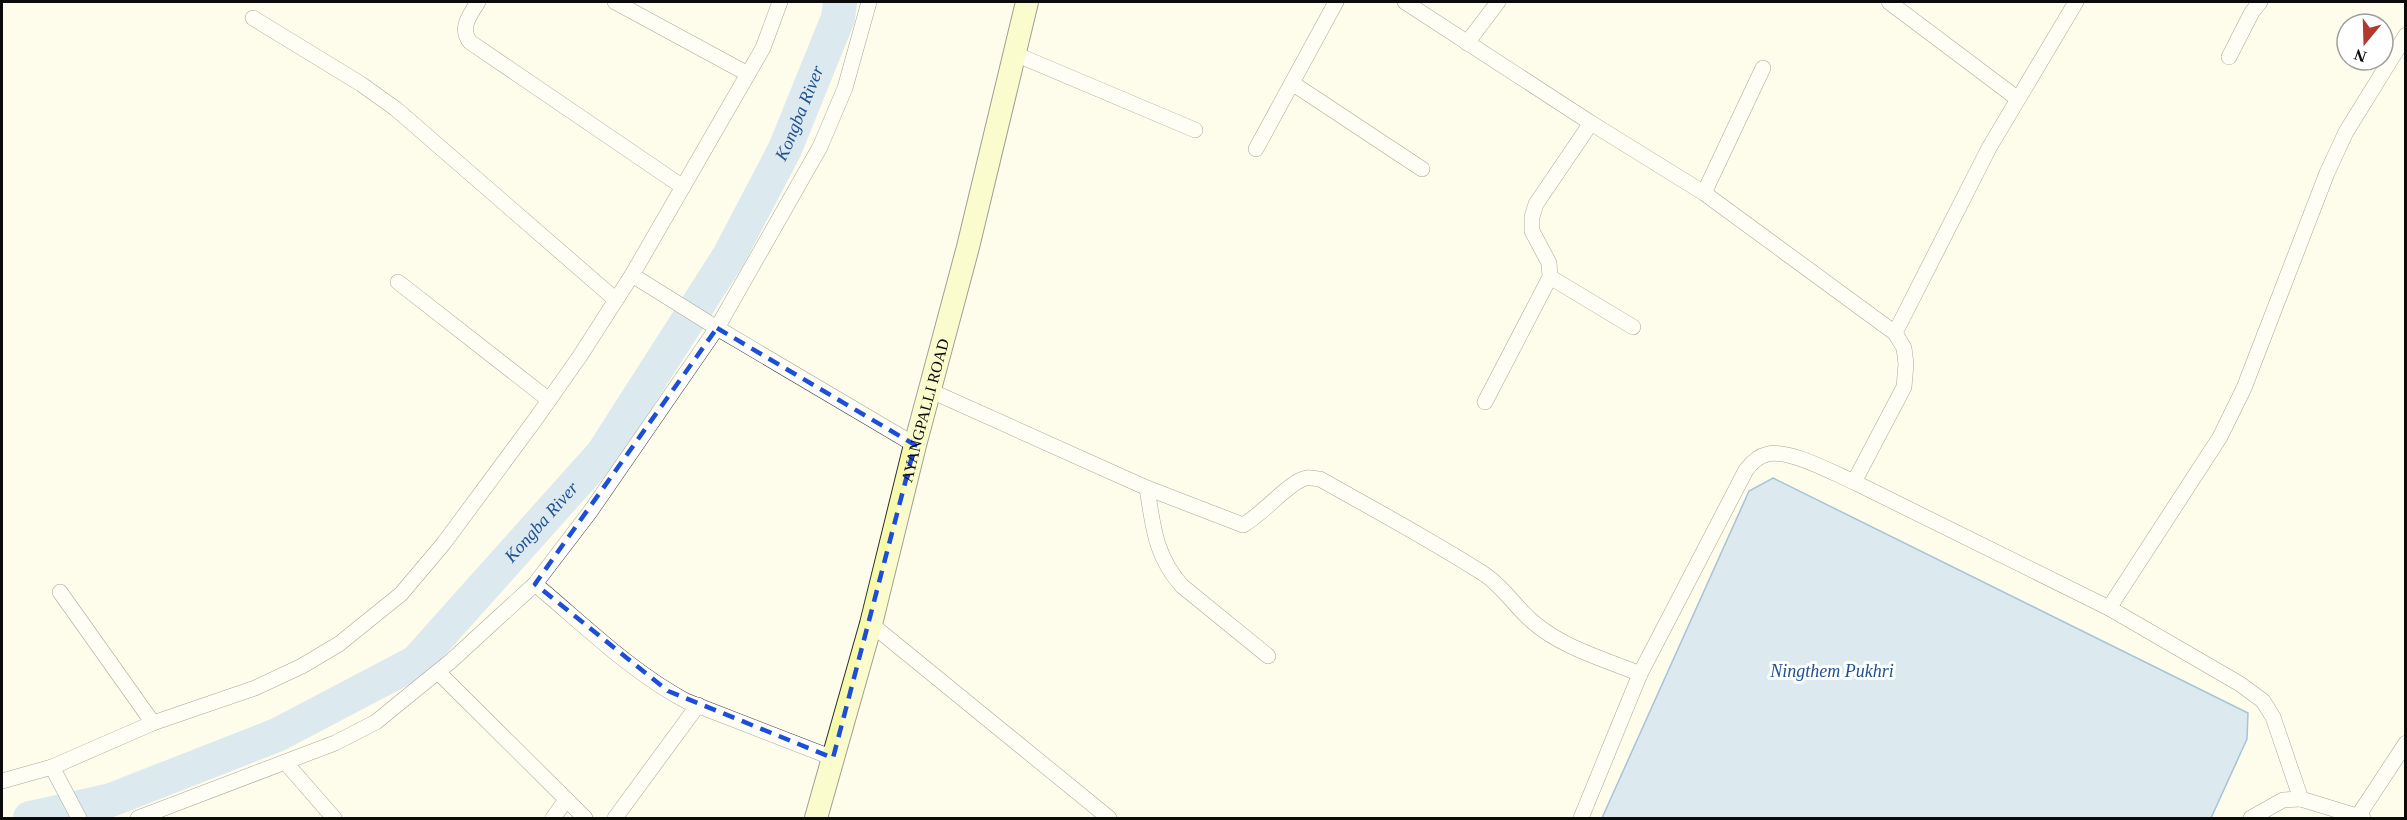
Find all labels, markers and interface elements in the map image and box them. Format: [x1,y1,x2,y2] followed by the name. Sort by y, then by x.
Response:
[2335,12,2395,72] north arrow
[2352,46,2369,66] text: N
[770,62,828,165] water label: Kongba River
[898,337,952,484] street label: AYANGPALLI ROAD
[500,477,583,567] water label: Kongba River
[1769,661,1894,681] water label: Ningthem Pukhri

